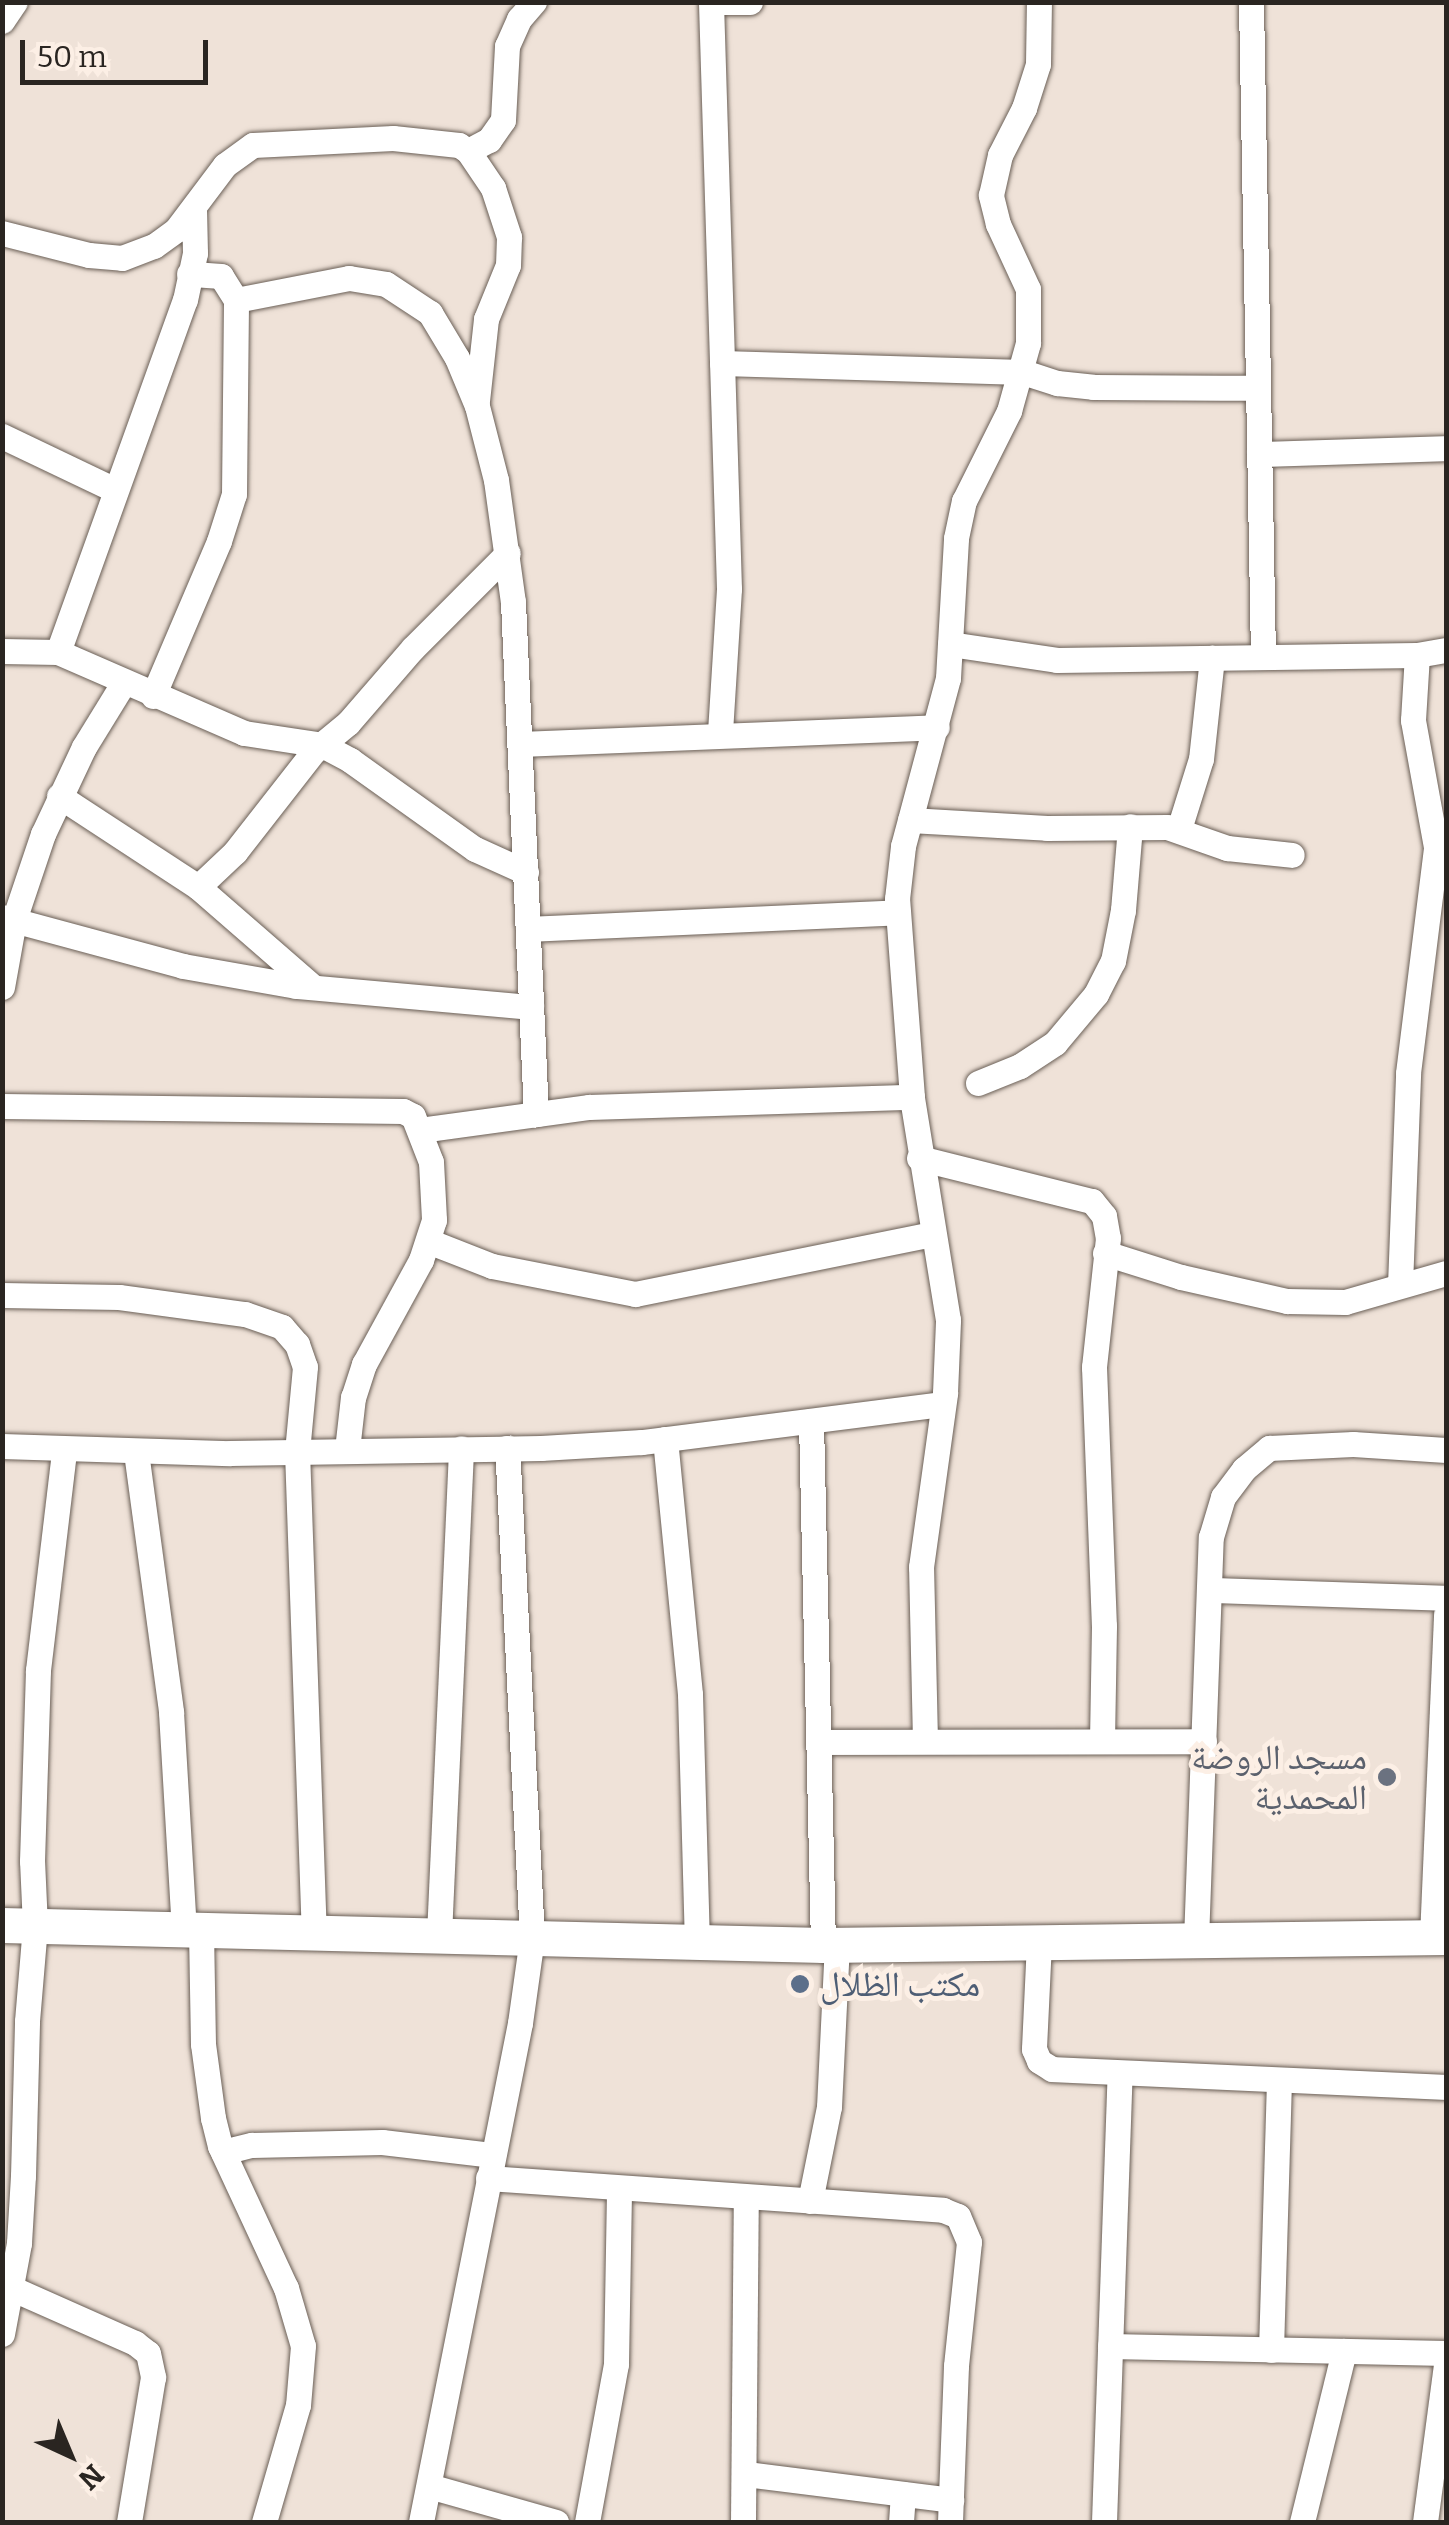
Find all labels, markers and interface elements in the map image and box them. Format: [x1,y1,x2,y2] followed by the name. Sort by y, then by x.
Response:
[25,20,212,82] scale bar
[37,39,107,75] text: 50 m
[1191,1736,1367,1818] place label: مسجد الروضة المحمدية
[1376,1766,1398,1788] marker: مسجد الروضة المحمدية
[820,1963,980,2005] place label: مكتب الظلال
[789,1973,811,1995] marker: مكتب الظلال
[20,2405,120,2505] north arrow
[72,2458,110,2496] text: N

